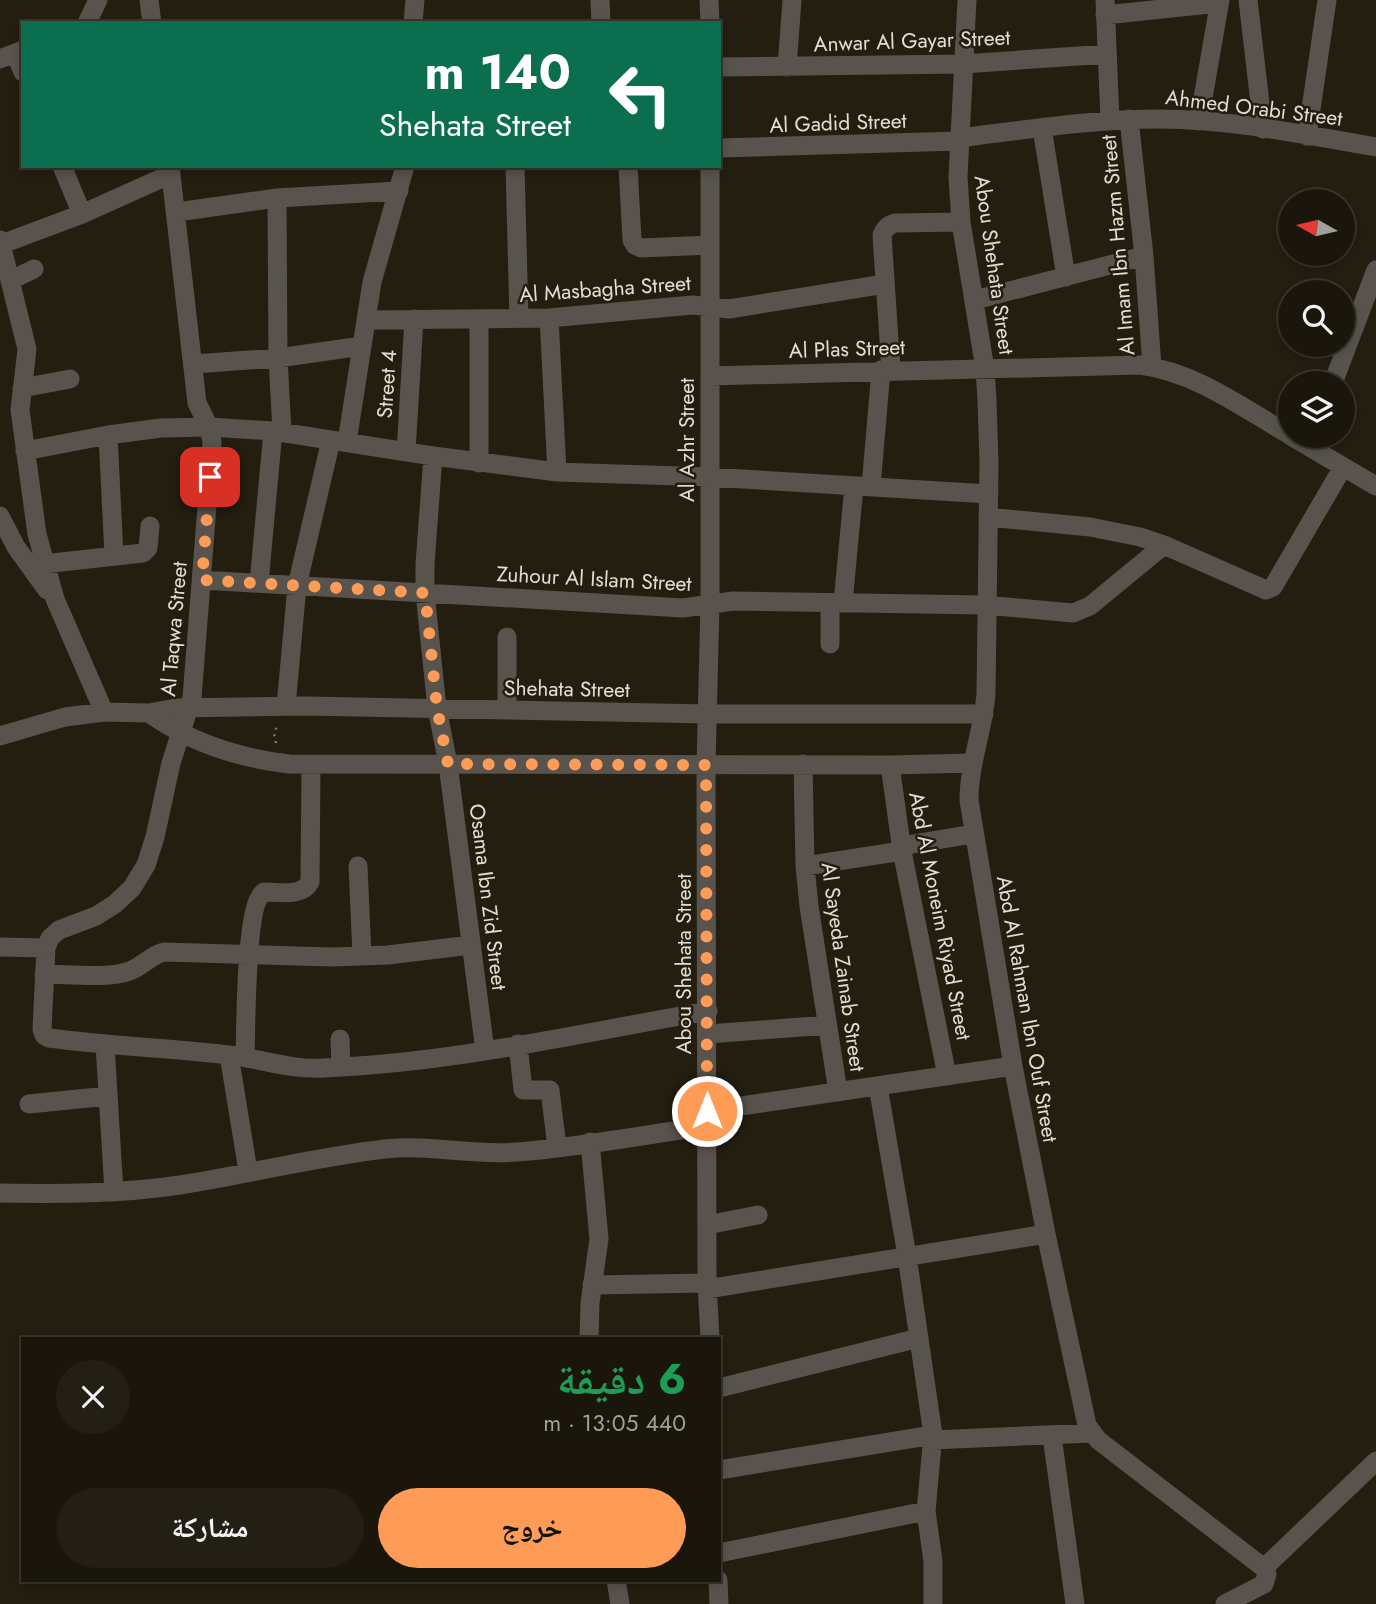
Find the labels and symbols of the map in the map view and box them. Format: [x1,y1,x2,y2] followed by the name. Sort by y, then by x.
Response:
[813,23,1011,59] street label: Anwar Al Gayar Street
[1164,82,1344,134] street label: Ahmed Orabi Street
[769,106,907,140] street label: Al Gadid Street
[1093,133,1143,357] street label: Al Imam Ibn Hazm Street
[967,173,1021,357] street label: Abou Shehata Street
[1278,189,1354,266] north arrow
[518,268,692,310] street label: Al Masbagha Street
[788,332,906,366] street label: Al Plas Street
[370,349,404,419] street label: Street 4
[672,378,702,502] street label: Al Azhr Street
[180,447,240,507] pin
[496,559,692,599] street label: Zuhour Al Islam Street
[153,560,195,698] street label: Al Taqwa Street
[504,673,630,705] street label: Shehata Street
[901,789,979,1043] street label: Abd Al Moneim Riyad Street
[462,802,514,992] street label: Osama Ibn Zid Street
[813,860,873,1074] street label: Al Sayeda Zainab Street
[989,873,1065,1145] street label: Abd Al Rahman Ibn Ouf Street
[669,874,699,1054] street label: Abou Shehata Street
[670,1074,744,1148] position arrow

